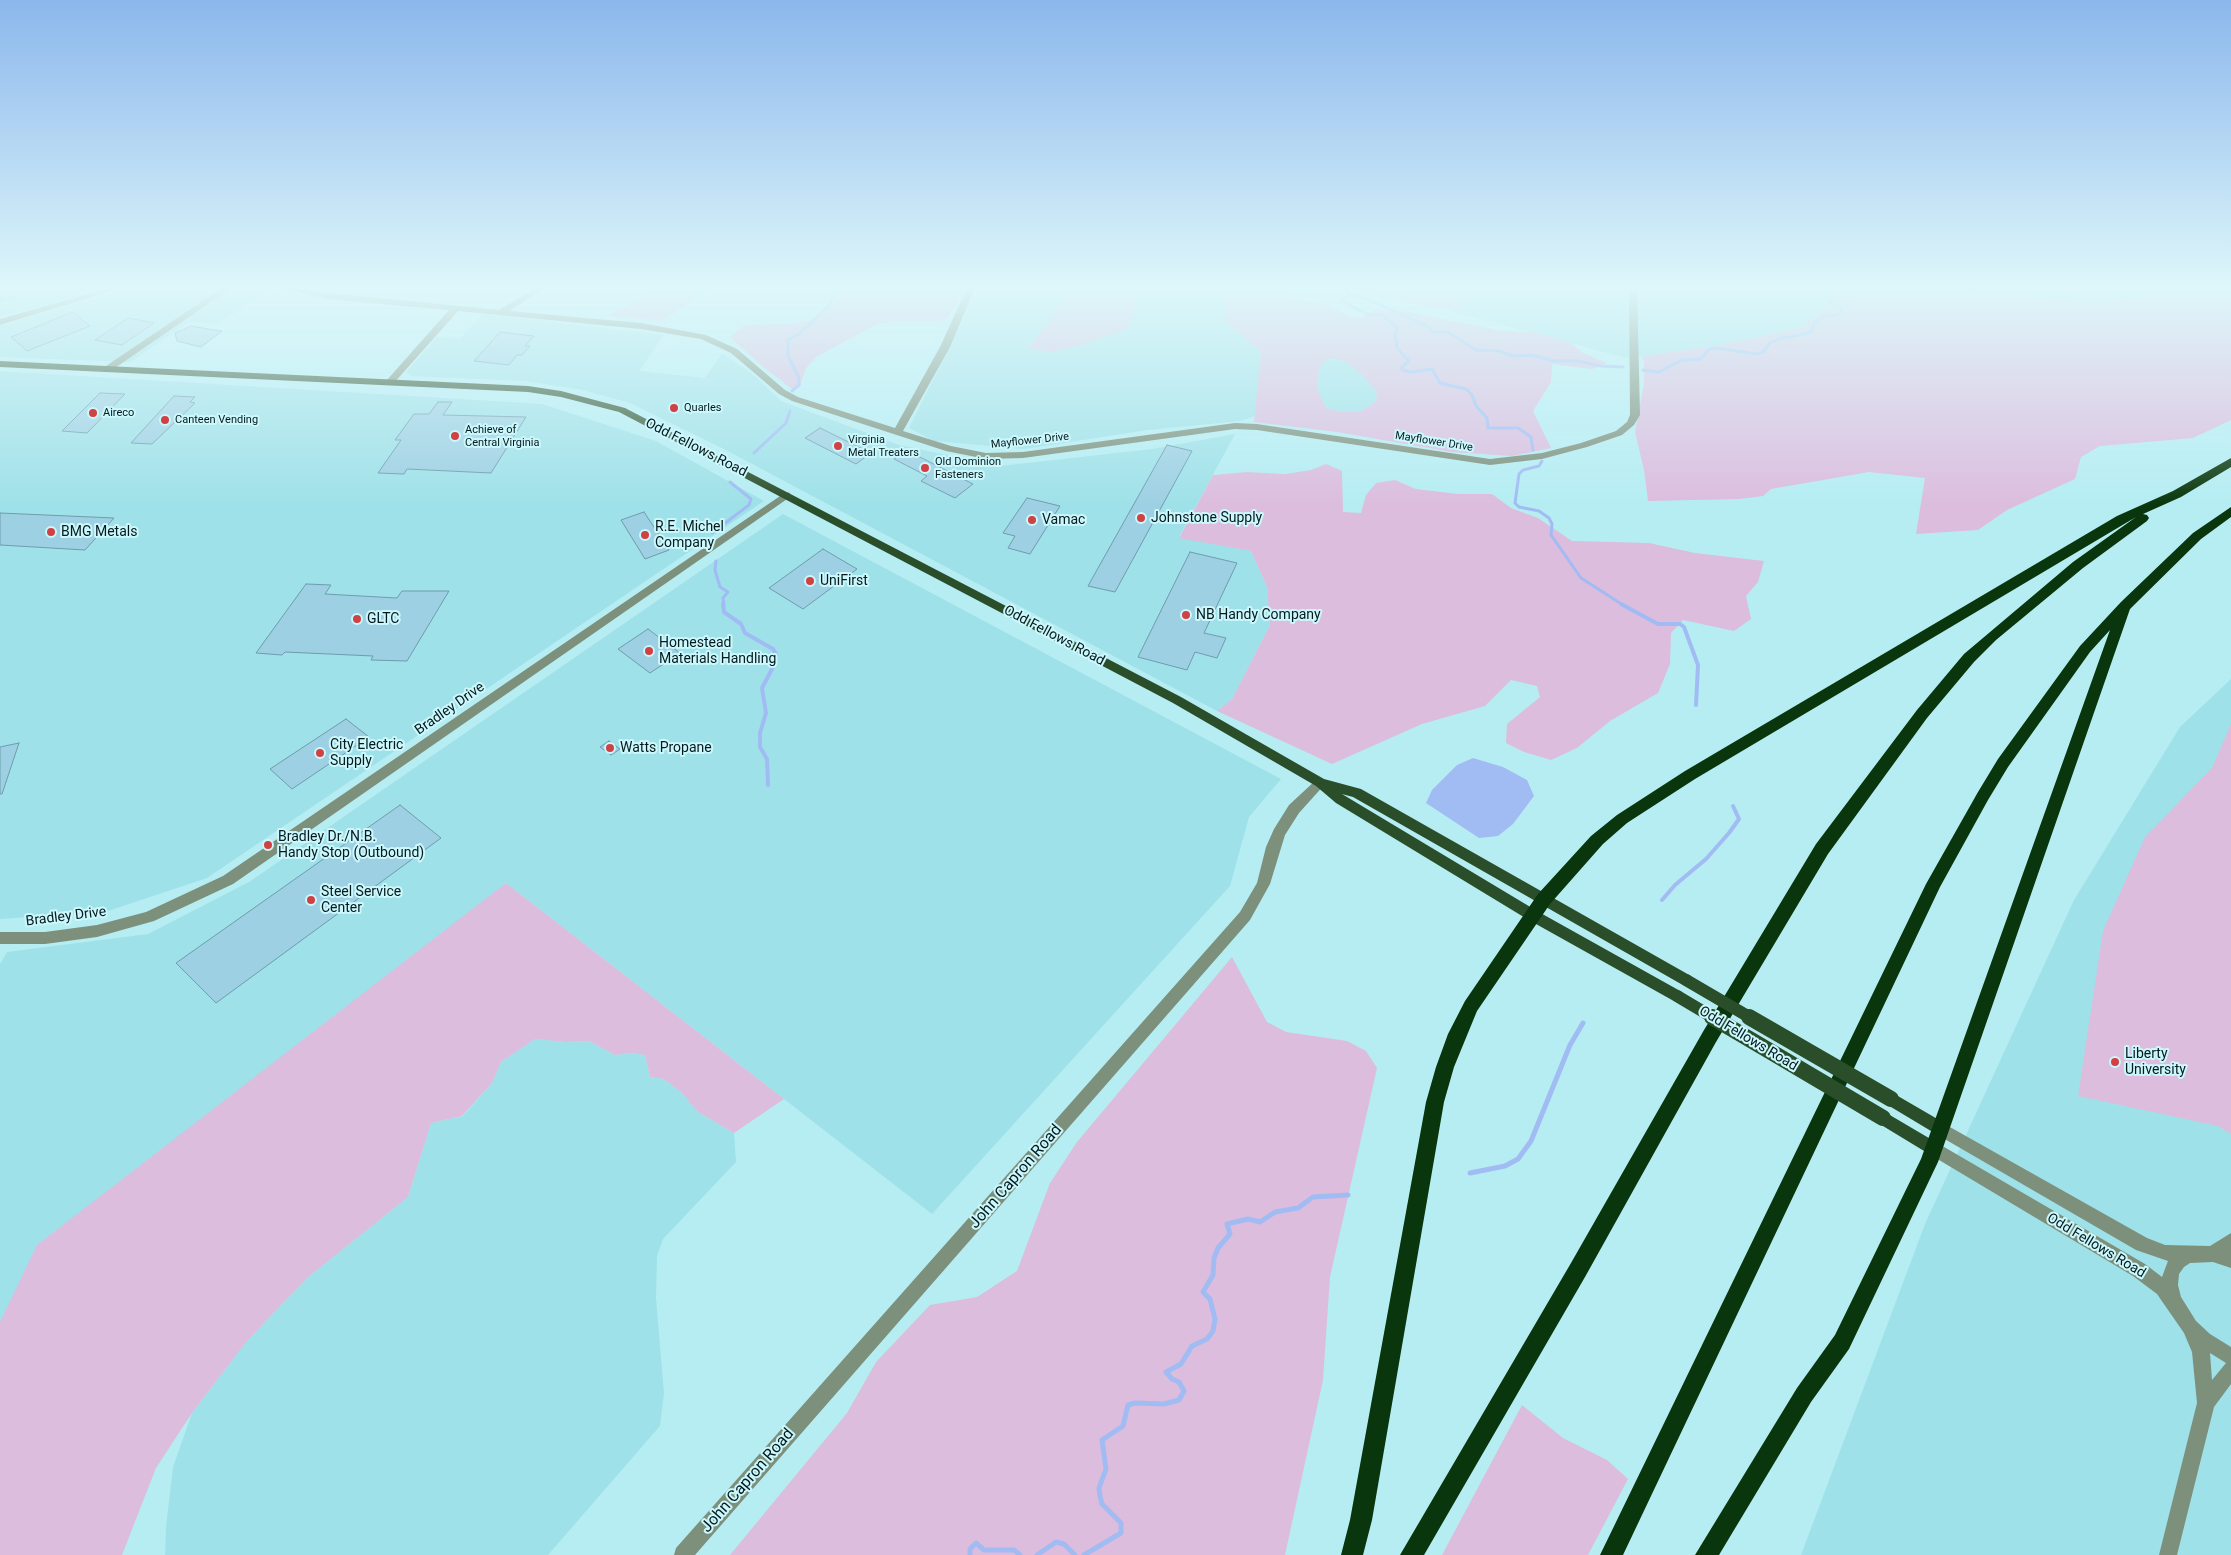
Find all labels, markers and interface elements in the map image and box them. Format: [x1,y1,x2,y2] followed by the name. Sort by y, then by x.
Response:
[684,401,722,415] place label: Quarles
[668,402,680,414] marker: Quarles
[103,406,134,420] place label: Aireco
[87,407,99,419] marker: Aireco
[175,413,258,427] place label: Canteen Vending
[159,414,171,426] marker: Canteen Vending
[642,415,750,481] street label: Odd Fellows Road
[465,423,539,449] place label: Achieve of Central Virginia
[1394,429,1474,455] street label: Mayflower Drive
[449,430,461,442] marker: Achieve of Central Virginia
[990,430,1070,452] street label: Mayflower Drive
[848,433,919,459] place label: Virginia Metal Treaters
[832,440,844,452] marker: Virginia Metal Treaters
[935,455,1001,481] place label: Old Dominion Fasteners
[919,462,931,474] marker: Old Dominion Fasteners
[1151,510,1262,526] place label: Johnstone Supply
[1042,512,1085,528] place label: Vamac
[1135,512,1147,524] marker: Johnstone Supply
[1026,514,1038,526] marker: Vamac
[655,519,724,552] place label: R.E. Michel Company
[61,524,137,540] place label: BMG Metals
[45,526,57,538] marker: BMG Metals
[639,529,651,541] marker: R.E. Michel Company
[820,573,868,589] place label: UniFirst
[804,575,816,587] marker: UniFirst
[1001,602,1107,670] street label: Odd Fellows Road
[1196,607,1321,623] place label: NB Handy Company
[1180,609,1192,621] marker: NB Handy Company
[367,611,399,627] place label: GLTC
[351,613,363,625] marker: GLTC
[659,635,776,668] place label: Homestead Materials Handling
[643,645,655,657] marker: Homestead Materials Handling
[412,679,488,739] street label: Bradley Drive
[330,737,403,770] place label: City Electric Supply
[620,740,712,756] place label: Watts Propane
[604,742,616,754] marker: Watts Propane
[314,747,326,759] marker: City Electric Supply
[278,829,424,862] place label: Bradley Dr./N.B. Handy Stop (Outbound)
[262,839,274,851] marker: Bradley Dr./N.B. Handy Stop (Outbound)
[321,884,401,916] place label: Steel Service Center
[305,894,317,906] marker: Steel Service Center
[25,904,107,930] street label: Bradley Drive
[1696,1003,1800,1075] street label: Odd Fellows Road
[2125,1046,2186,1078] place label: Liberty University
[2109,1056,2121,1068] marker: Liberty University
[966,1121,1066,1233] street label: John Capron Road
[2044,1210,2148,1282] street label: Odd Fellows Road
[698,1425,798,1537] street label: John Capron Road

